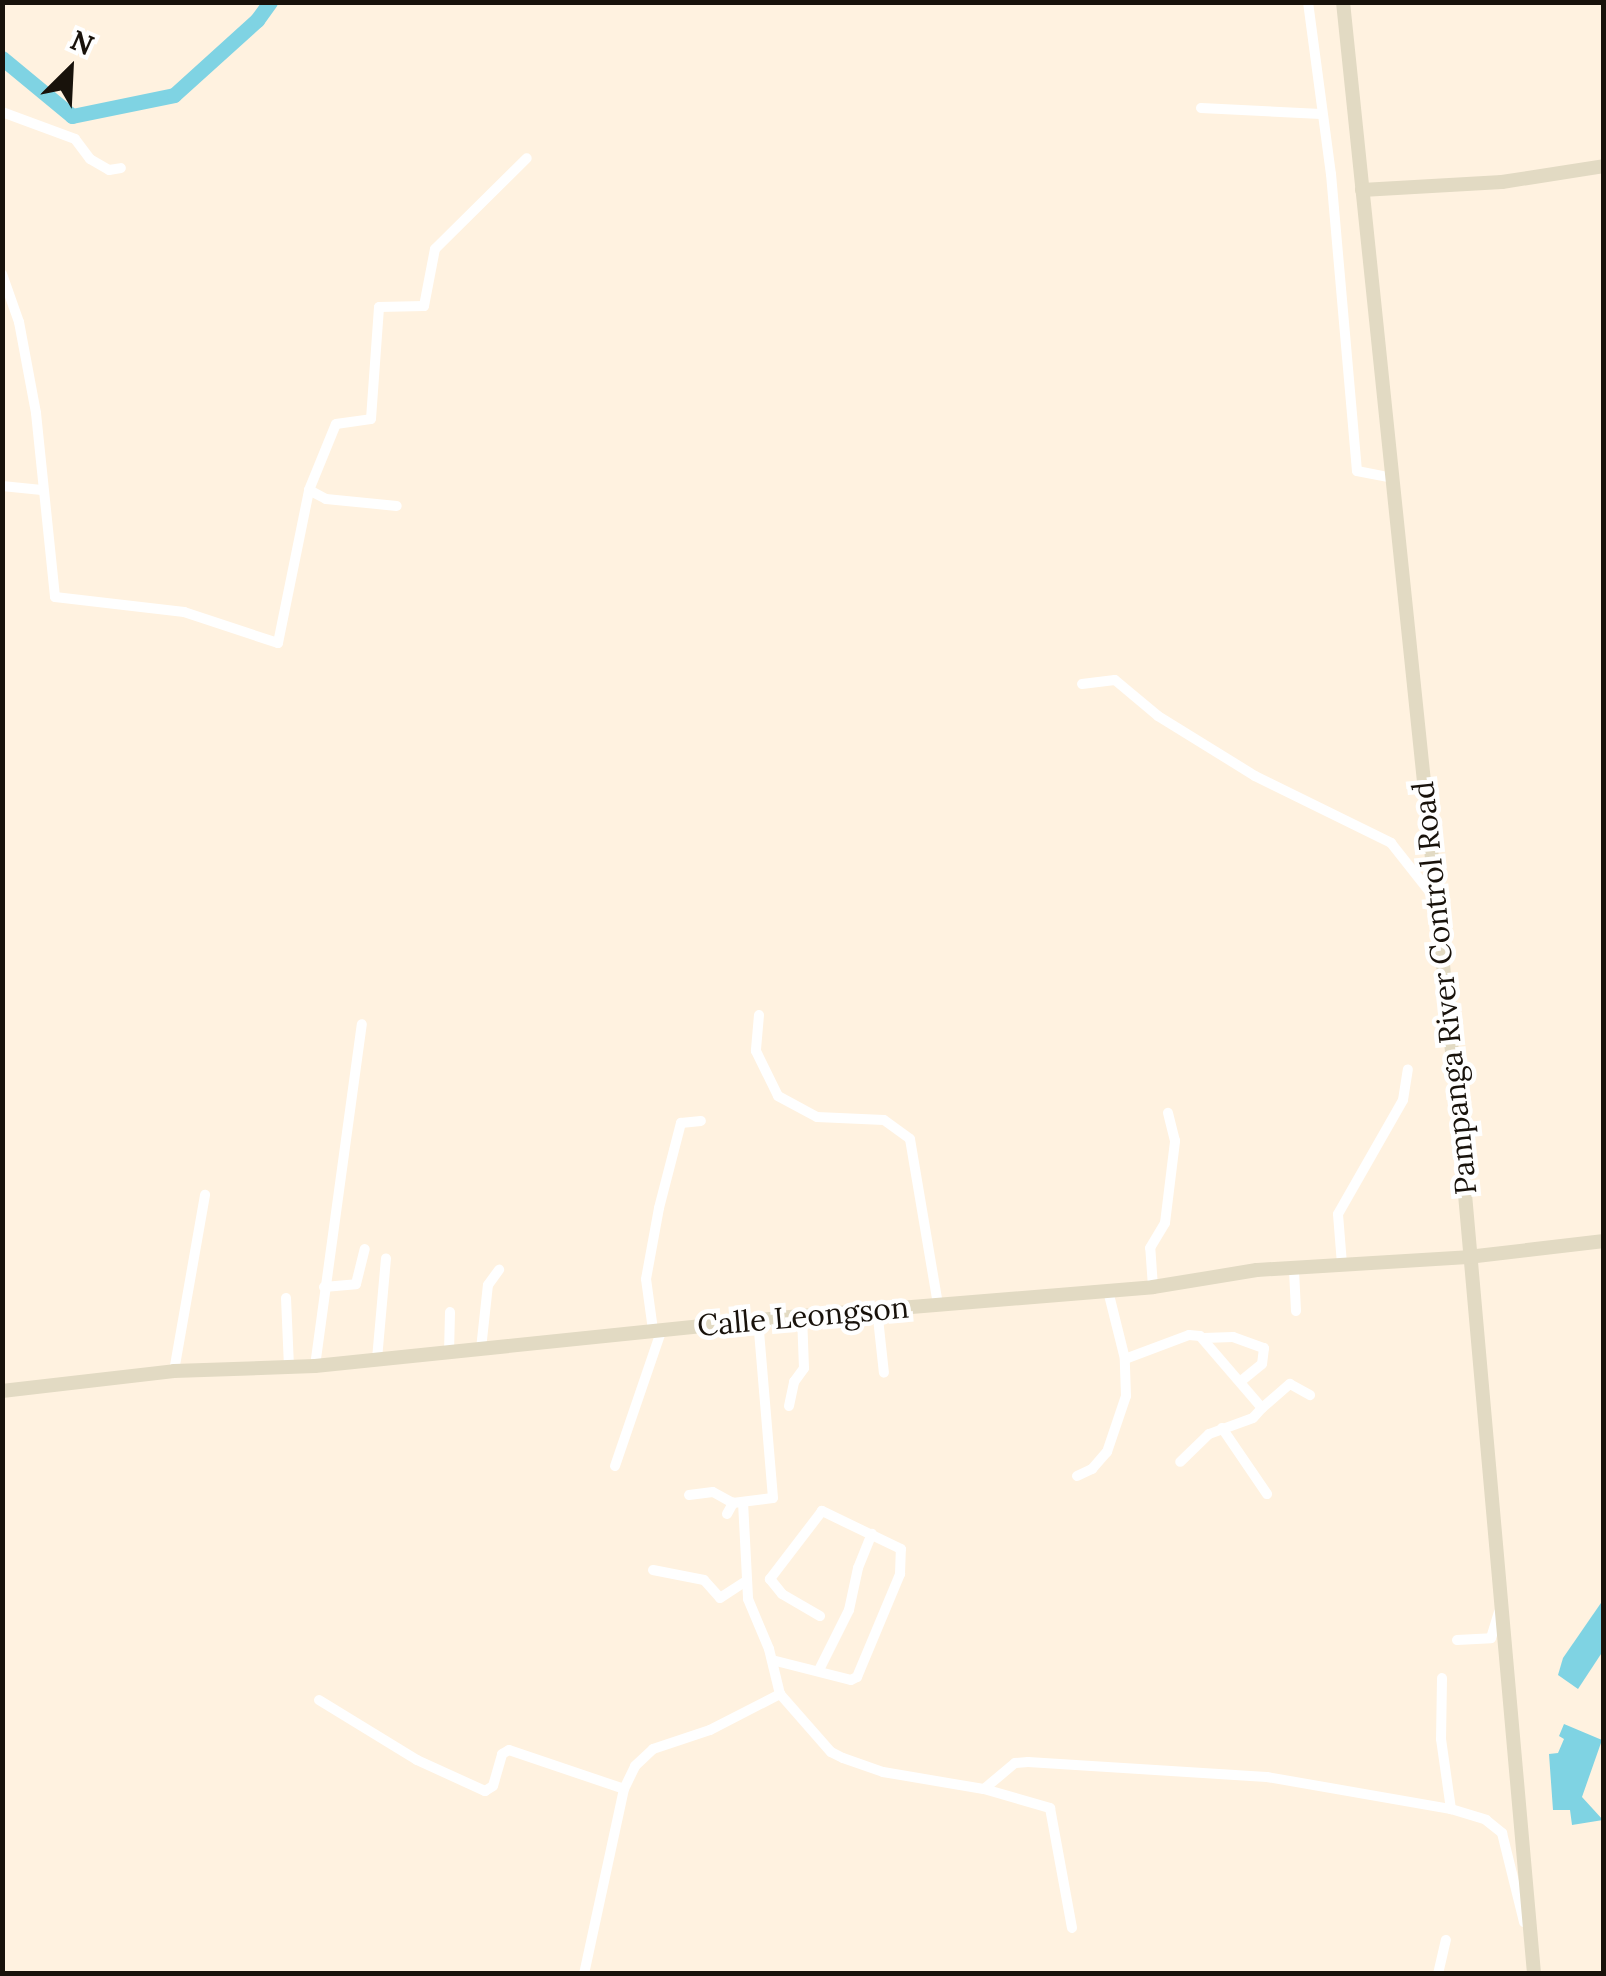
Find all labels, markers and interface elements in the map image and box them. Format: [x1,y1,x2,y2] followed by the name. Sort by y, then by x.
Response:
[20,20,120,120] north arrow
[65,22,99,63] text: N
[1404,780,1484,1196] street label: Pampanga River Control Road
[696,1289,910,1343] street label: Calle Leongson

